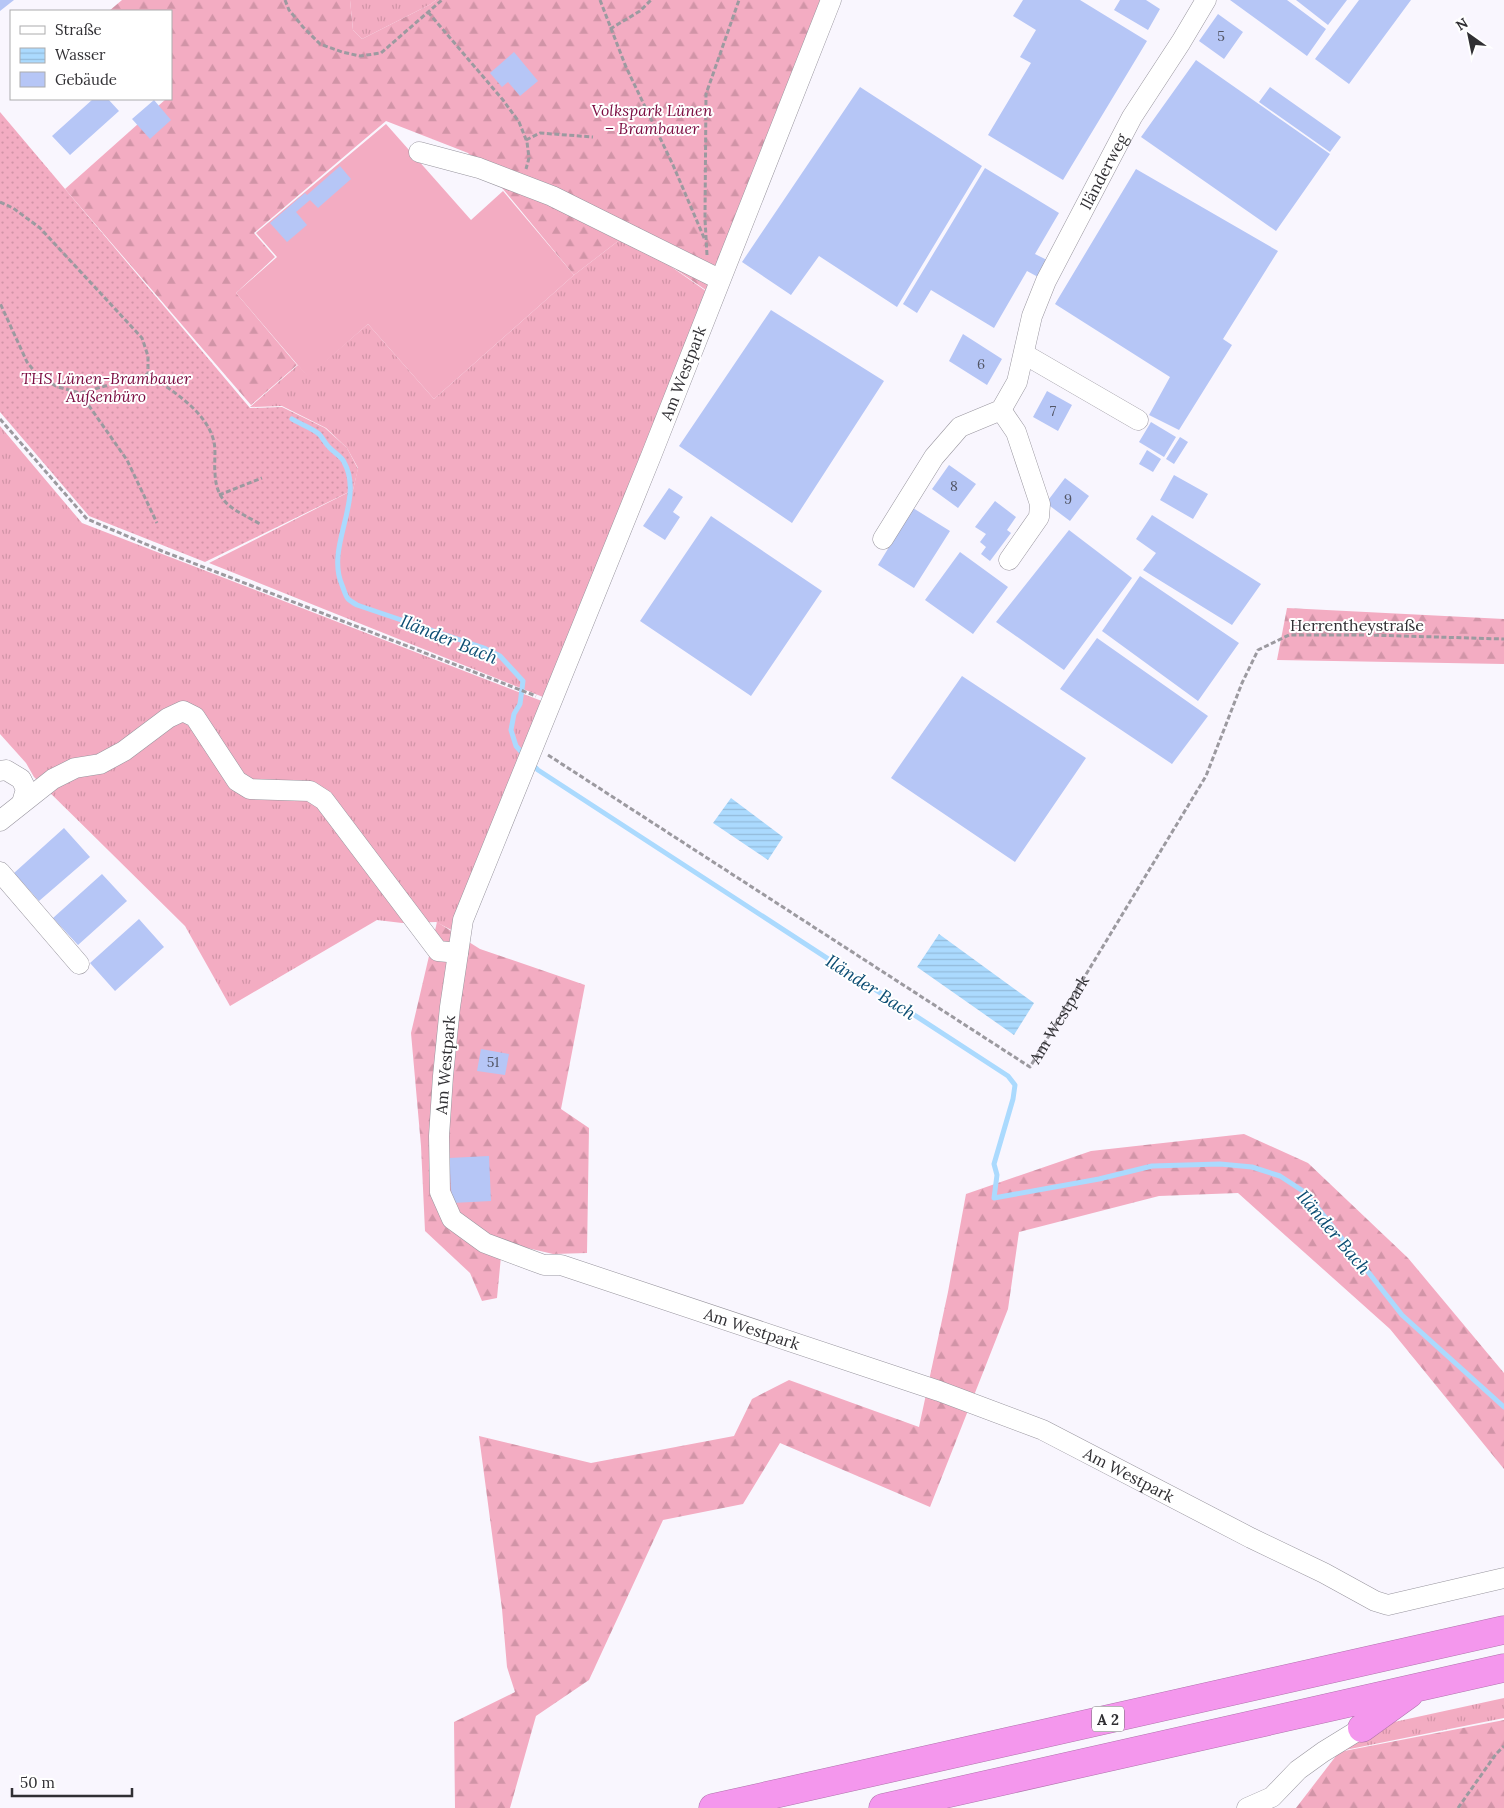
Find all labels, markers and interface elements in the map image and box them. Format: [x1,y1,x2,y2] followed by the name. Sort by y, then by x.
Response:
[10,10,172,100] legend
[1444,10,1494,60] north arrow
[1452,14,1472,35] text: N
[55,20,102,39] text: Straße
[1217,27,1225,45] house number: 5
[55,45,106,64] text: Wasser
[55,70,117,89] text: Gebäude
[591,100,713,138] park label: Volkspark Lünen – Brambauer
[1075,129,1132,213] street label: Iländerweg
[655,323,710,424] street label: Am Westpark
[977,355,985,373] house number: 6
[21,368,192,406] park label: THS Lünen-Brambauer Außenbüro
[1050,402,1057,420] house number: 7
[950,477,958,495] house number: 8
[1064,490,1072,508] house number: 9
[397,609,502,669] water label: Iländer Bach
[1290,615,1424,635] street label: Herrentheystraße
[821,949,921,1025] water label: Iländer Bach
[1024,971,1093,1068] street label: Am Westpark
[431,1014,459,1116] street label: Am Westpark
[487,1053,499,1071] house number: 51
[1292,1185,1376,1279] water label: Iländer Bach
[701,1303,803,1354] street label: Am Westpark
[1079,1442,1178,1507] street label: Am Westpark
[1092,1706,1124,1732] road number: A 2
[12,1766,132,1798] scale bar
[20,1773,55,1792] text: 50 m

